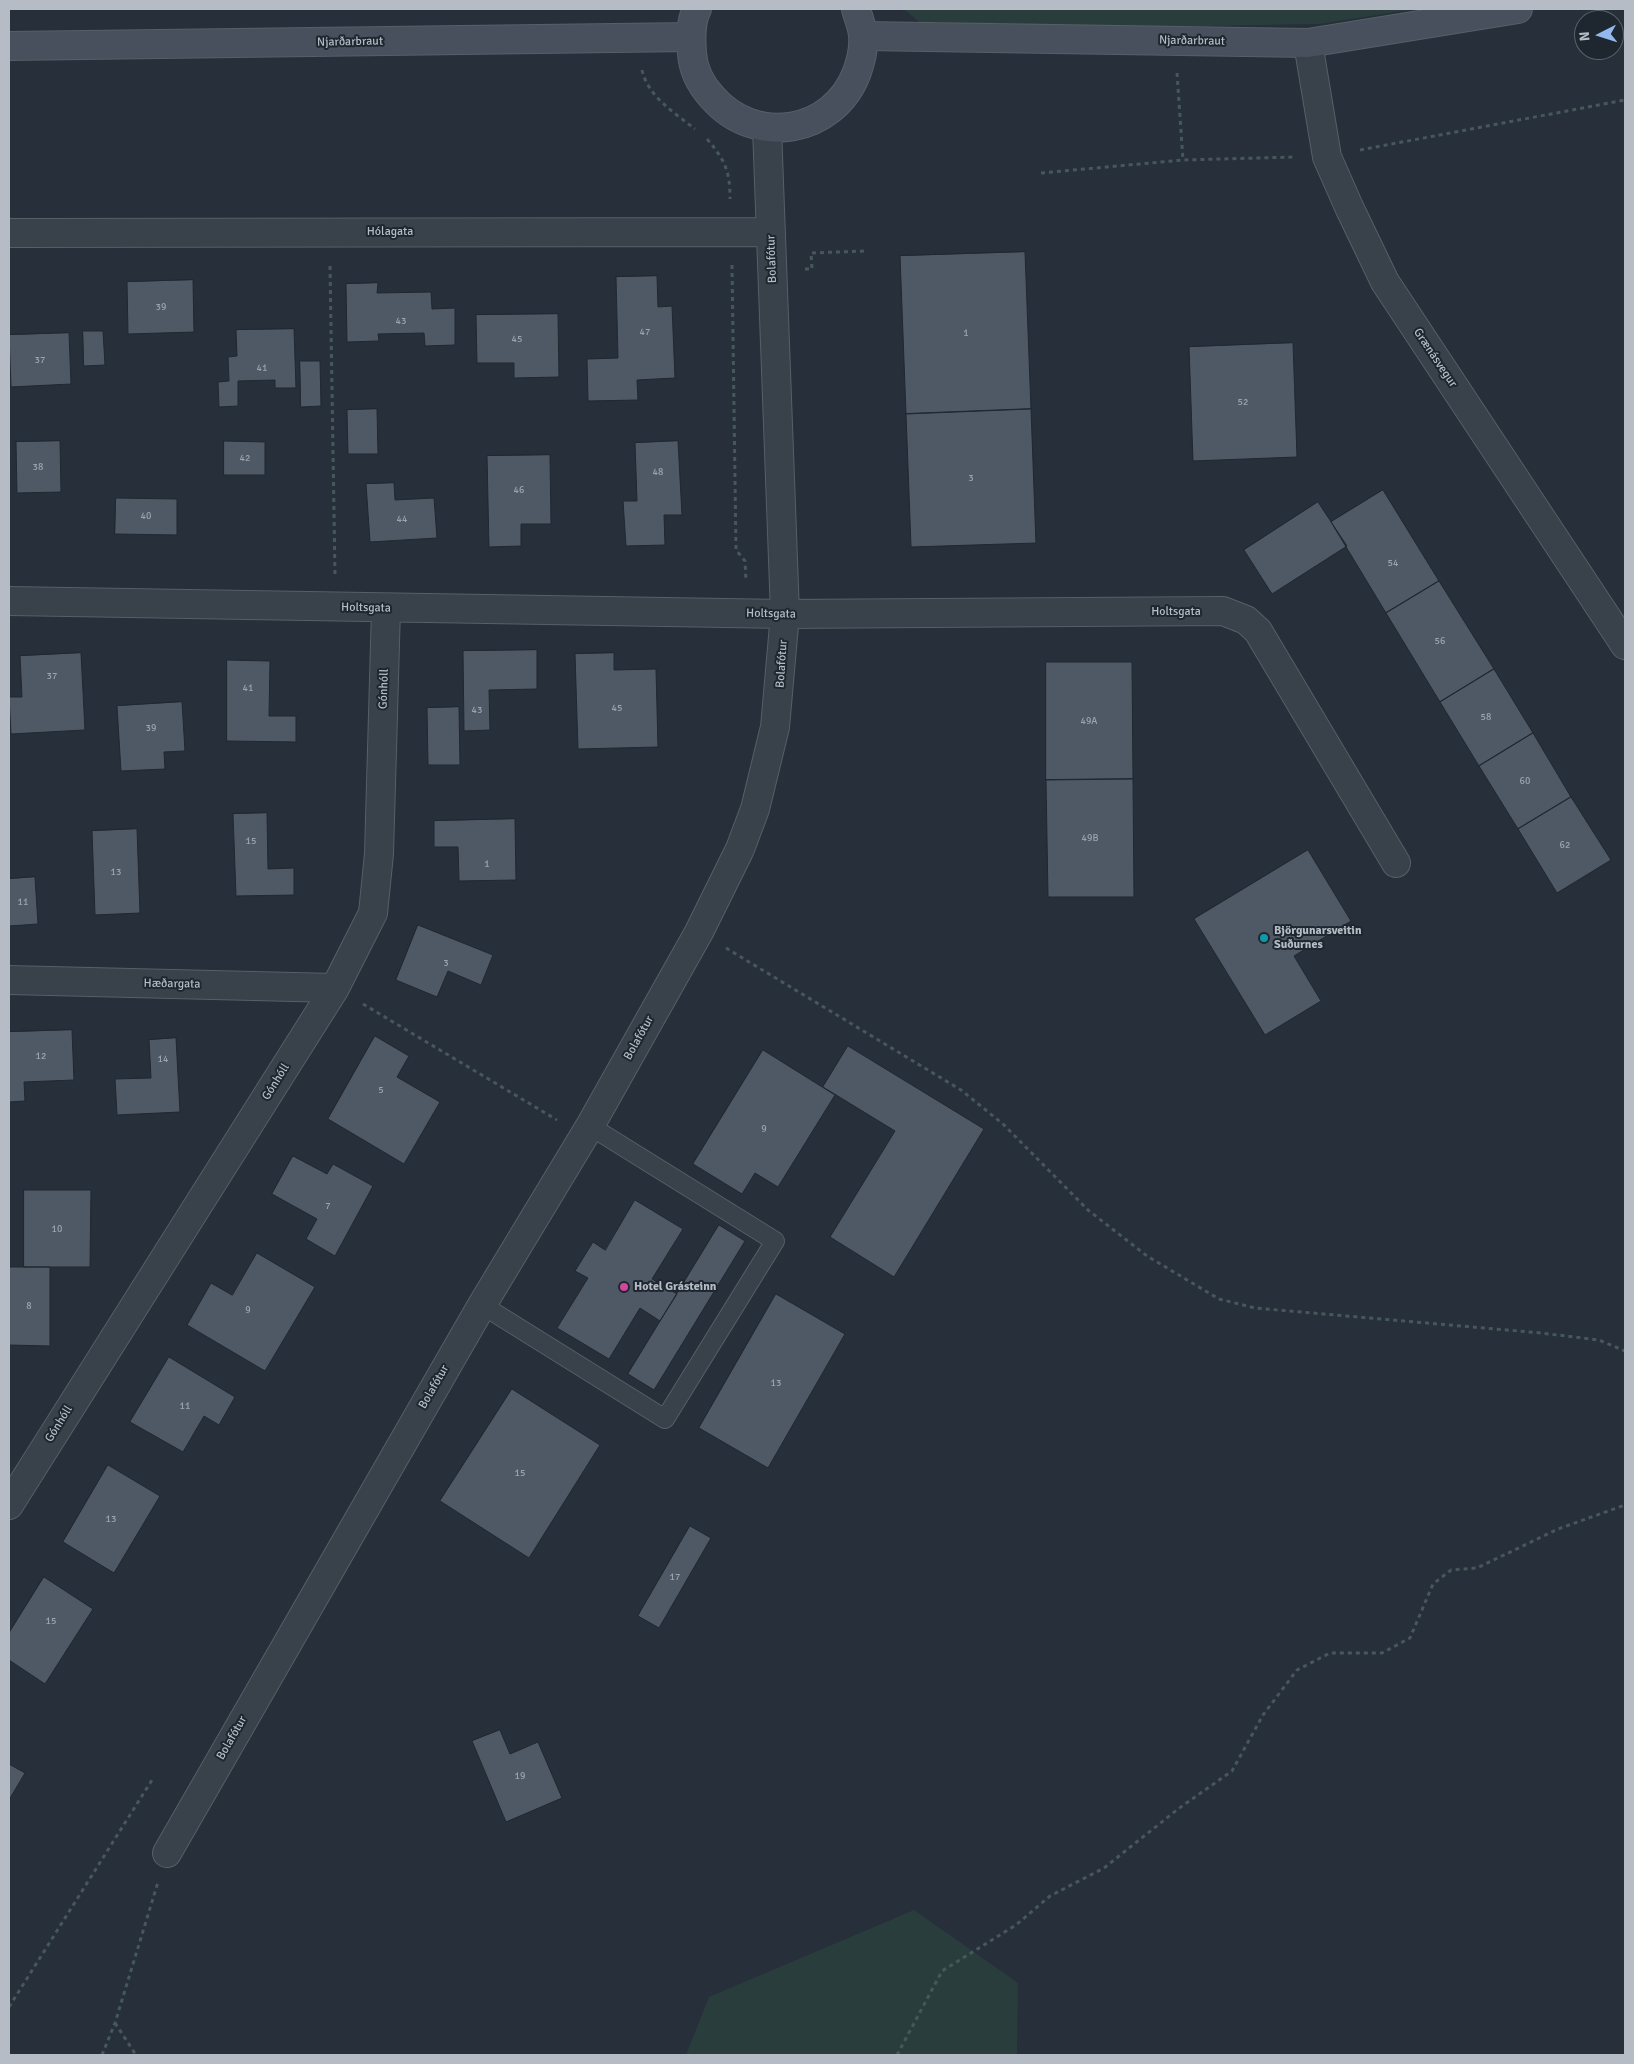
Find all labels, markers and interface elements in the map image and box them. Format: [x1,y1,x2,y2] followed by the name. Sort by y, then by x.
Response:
[1574,10,1624,60] north arrow
[1576,31,1593,42] text: N
[1159,33,1225,49] street label: Njarðarbraut
[317,34,383,50] street label: Njarðarbraut
[367,225,413,239] street label: Hólagata
[764,235,780,283] street label: Bolafótur
[156,301,166,313] house number: 39
[396,315,406,327] house number: 43
[640,326,650,338] house number: 47
[1410,326,1460,390] street label: Grænásvegur
[963,327,969,339] house number: 1
[512,333,522,345] house number: 45
[35,354,45,366] house number: 37
[257,362,267,374] house number: 41
[1238,396,1248,408] house number: 52
[240,452,250,464] house number: 42
[33,461,43,473] house number: 38
[653,466,663,478] house number: 48
[968,472,974,484] house number: 3
[514,484,524,496] house number: 46
[141,510,151,522] house number: 40
[397,513,407,525] house number: 44
[1388,557,1398,569] house number: 54
[341,600,391,616] street label: Holtsgata
[1151,605,1201,619] street label: Holtsgata
[746,606,796,622] street label: Holtsgata
[1435,635,1445,647] house number: 56
[773,639,791,689] street label: Bolafótur
[376,669,392,709] street label: Gónhóll
[47,670,57,682] house number: 37
[243,682,253,694] house number: 41
[612,702,622,714] house number: 45
[472,704,482,716] house number: 43
[1481,711,1491,723] house number: 58
[1081,715,1097,727] house number: 49A
[146,722,156,734] house number: 39
[1520,775,1530,787] house number: 60
[1082,832,1098,844] house number: 49B
[246,835,256,847] house number: 15
[1560,839,1570,851] house number: 62
[484,858,490,870] house number: 1
[111,866,121,878] house number: 13
[18,896,28,908] house number: 11
[1274,924,1361,952] place label: Björgunarsveitin Suðurnes
[1258,932,1270,944] marker: Björgunarsveitin Suðurnes
[443,957,449,969] house number: 3
[144,976,200,992] street label: Hæðargata
[621,1013,657,1063] street label: Bolafótur
[36,1050,46,1062] house number: 12
[158,1053,168,1065] house number: 14
[259,1061,293,1103] street label: Gónhóll
[378,1084,384,1096] house number: 5
[761,1123,767,1135] house number: 9
[325,1200,331,1212] house number: 7
[52,1223,62,1235] house number: 10
[634,1280,716,1294] place label: Hotel Grásteinn
[618,1281,630,1293] marker: Hotel Grásteinn
[26,1300,32,1312] house number: 8
[245,1304,251,1316] house number: 9
[416,1362,452,1412] street label: Bolafótur
[771,1377,781,1389] house number: 13
[180,1400,190,1412] house number: 11
[42,1403,76,1445] street label: Gónhóll
[515,1467,525,1479] house number: 15
[106,1513,116,1525] house number: 13
[670,1571,680,1583] house number: 17
[46,1615,56,1627] house number: 15
[214,1713,250,1763] street label: Bolafótur
[515,1770,525,1782] house number: 19

